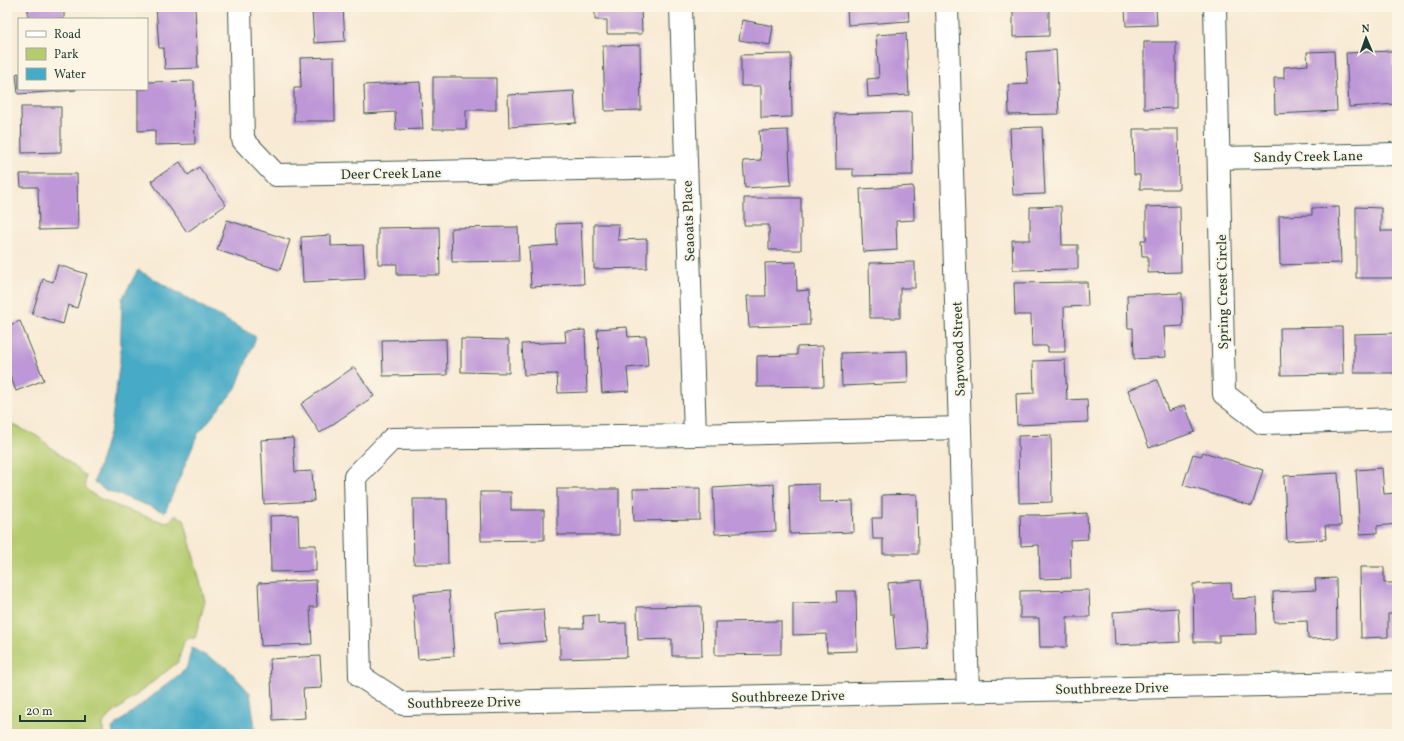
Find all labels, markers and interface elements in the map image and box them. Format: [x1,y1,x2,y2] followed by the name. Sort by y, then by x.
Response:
[18,18,148,90] legend
[1346,18,1386,58] north arrow
[1361,22,1370,37] text: N
[54,27,81,43] text: Road
[54,47,79,63] text: Park
[54,67,86,83] text: Water
[1253,147,1363,168] street label: Sandy Creek Lane
[341,164,442,185] street label: Deer Creek Lane
[679,180,700,262] street label: Seaoats Place
[1213,234,1234,350] street label: Spring Crest Circle
[948,301,971,397] street label: Sapwood Street
[1055,679,1169,700] street label: Southbreeze Drive
[731,687,845,708] street label: Southbreeze Drive
[407,693,521,714] street label: Southbreeze Drive
[20,697,85,723] scale bar
[26,704,53,720] text: 20 m

